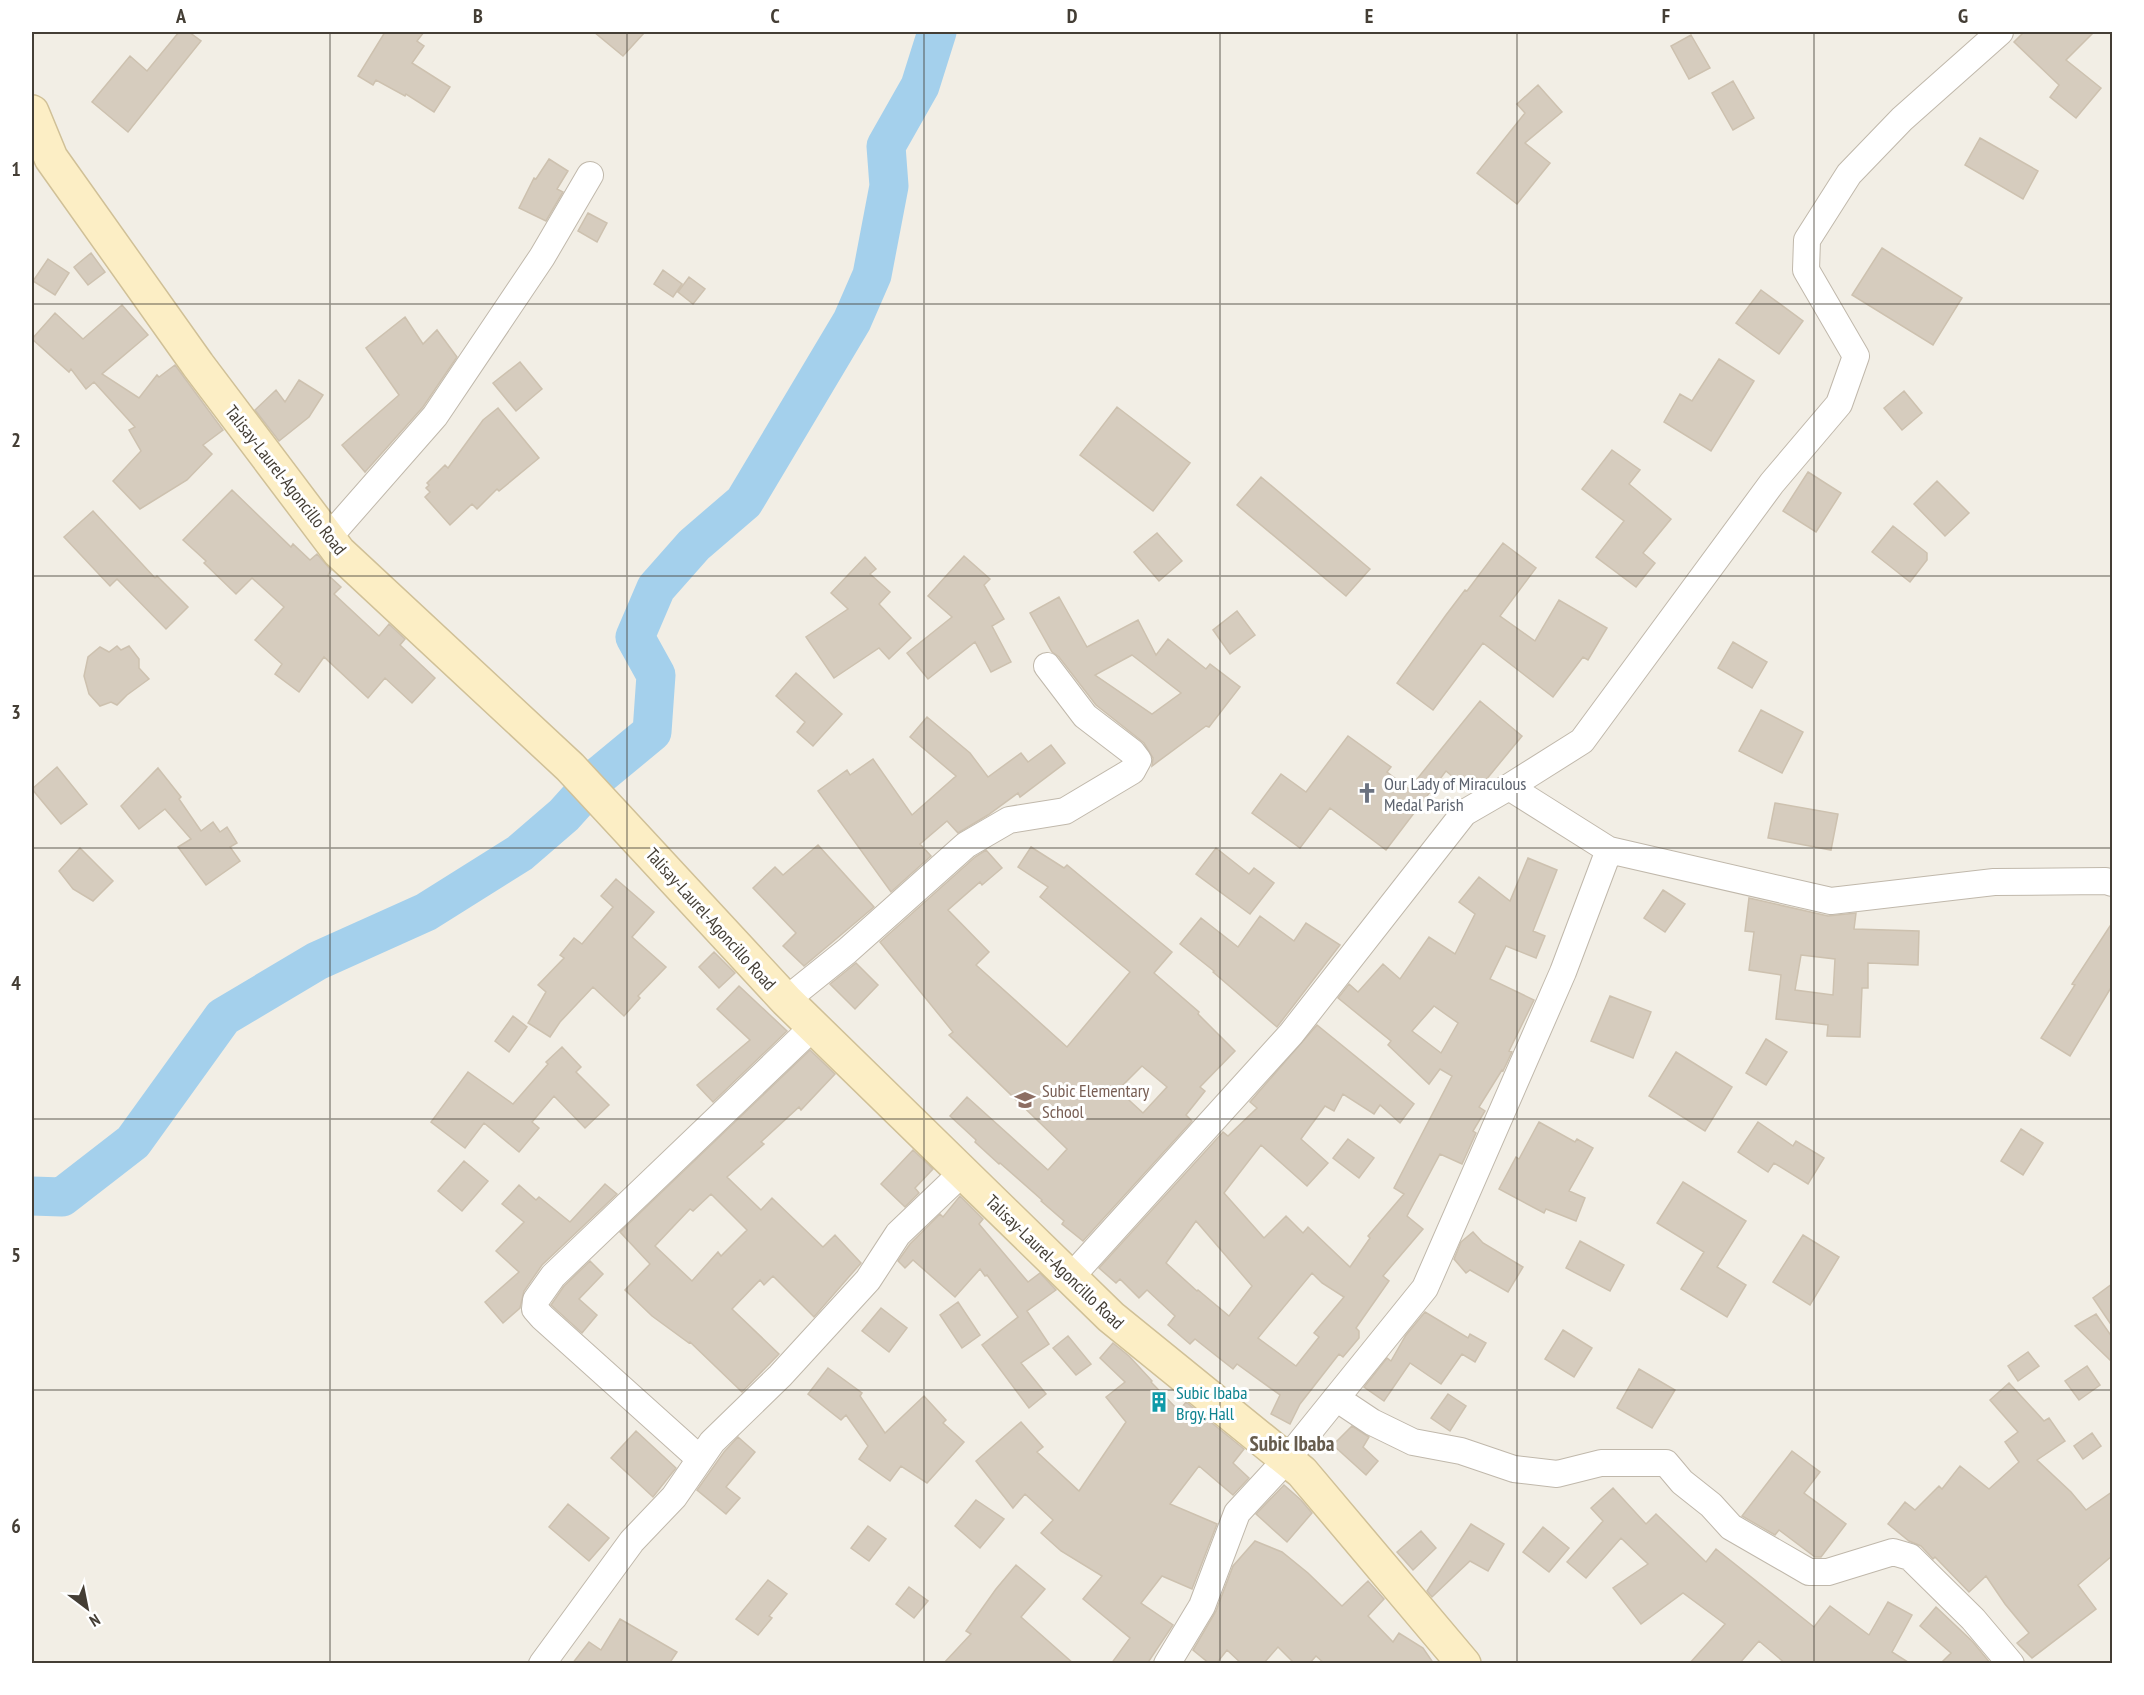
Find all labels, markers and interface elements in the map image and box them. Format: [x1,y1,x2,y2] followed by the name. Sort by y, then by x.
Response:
[175,3,187,29] text: A
[473,3,483,29] text: B
[770,3,780,29] text: C
[1067,3,1078,29] text: D
[1365,3,1373,29] text: E
[1662,3,1670,29] text: F
[1958,3,1968,29] text: G
[11,156,21,182] text: 1
[220,401,352,559] street label: Talisay-Laurel-Agoncillo Road
[11,427,21,453] text: 2
[11,699,21,725] text: 3
[1384,772,1526,816] place label: Our Lady of Miraculous Medal Parish
[1355,781,1379,805] church icon: Our Lady of Miraculous Medal Parish
[641,843,781,995] street label: Talisay-Laurel-Agoncillo Road
[11,970,21,996] text: 4
[1042,1079,1150,1123] place label: Subic Elementary School
[1013,1088,1037,1112] school or university icon: Subic Elementary School
[981,1190,1129,1334] street label: Talisay-Laurel-Agoncillo Road
[11,1242,21,1268] text: 5
[1176,1381,1247,1425] place label: Subic Ibaba Brgy. Hall
[1147,1390,1171,1414] building icon: Subic Ibaba Brgy. Hall
[1250,1430,1335,1457] district label: Subic Ibaba
[11,1513,21,1539] text: 6
[57,1578,117,1638] north arrow
[86,1610,104,1631] text: N

